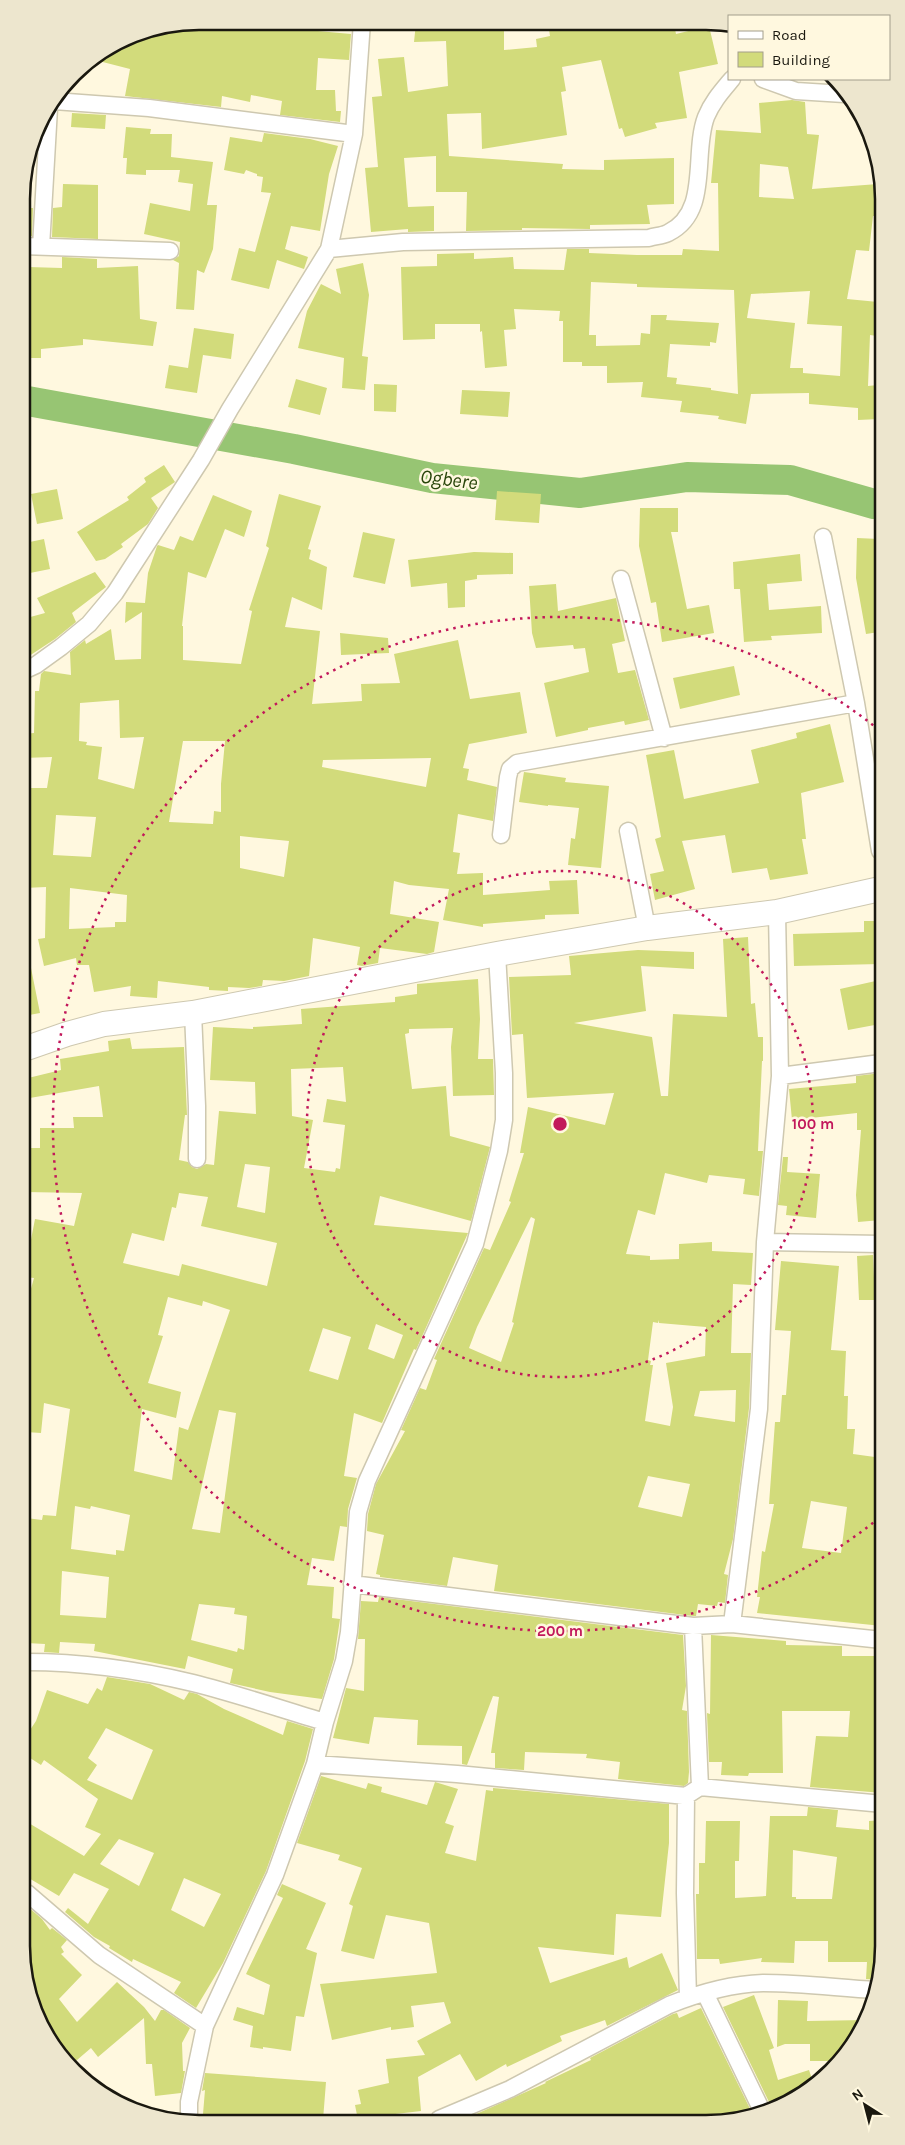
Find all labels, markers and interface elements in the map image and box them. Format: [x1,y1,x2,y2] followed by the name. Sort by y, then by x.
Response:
[728,15,890,80] legend
[772,26,807,44] text: Road
[772,51,830,69] text: Building
[419,465,479,494] water label: Ogbere
[551,1115,569,1133] centre of rings
[792,1115,834,1133] text: 100 m
[537,1622,583,1640] text: 200 m
[840,2080,890,2130] north arrow
[849,2085,867,2105] text: N

